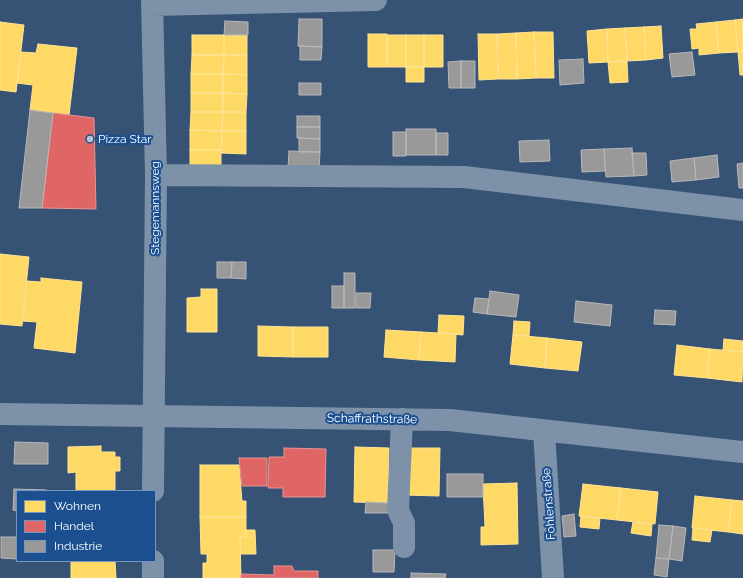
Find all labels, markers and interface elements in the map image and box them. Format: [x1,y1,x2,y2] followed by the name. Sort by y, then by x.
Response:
[98,132,151,146] place label: Pizza Star
[85,134,95,144] marker: Pizza Star
[148,161,162,255] street label: Stegemannsweg
[327,411,417,427] street label: Schaffrathstraße
[539,467,559,541] street label: Fohlenstraße
[16,490,156,562] legend
[54,499,101,513] text: Wohnen
[54,519,94,533] text: Handel
[54,539,102,553] text: Industrie

